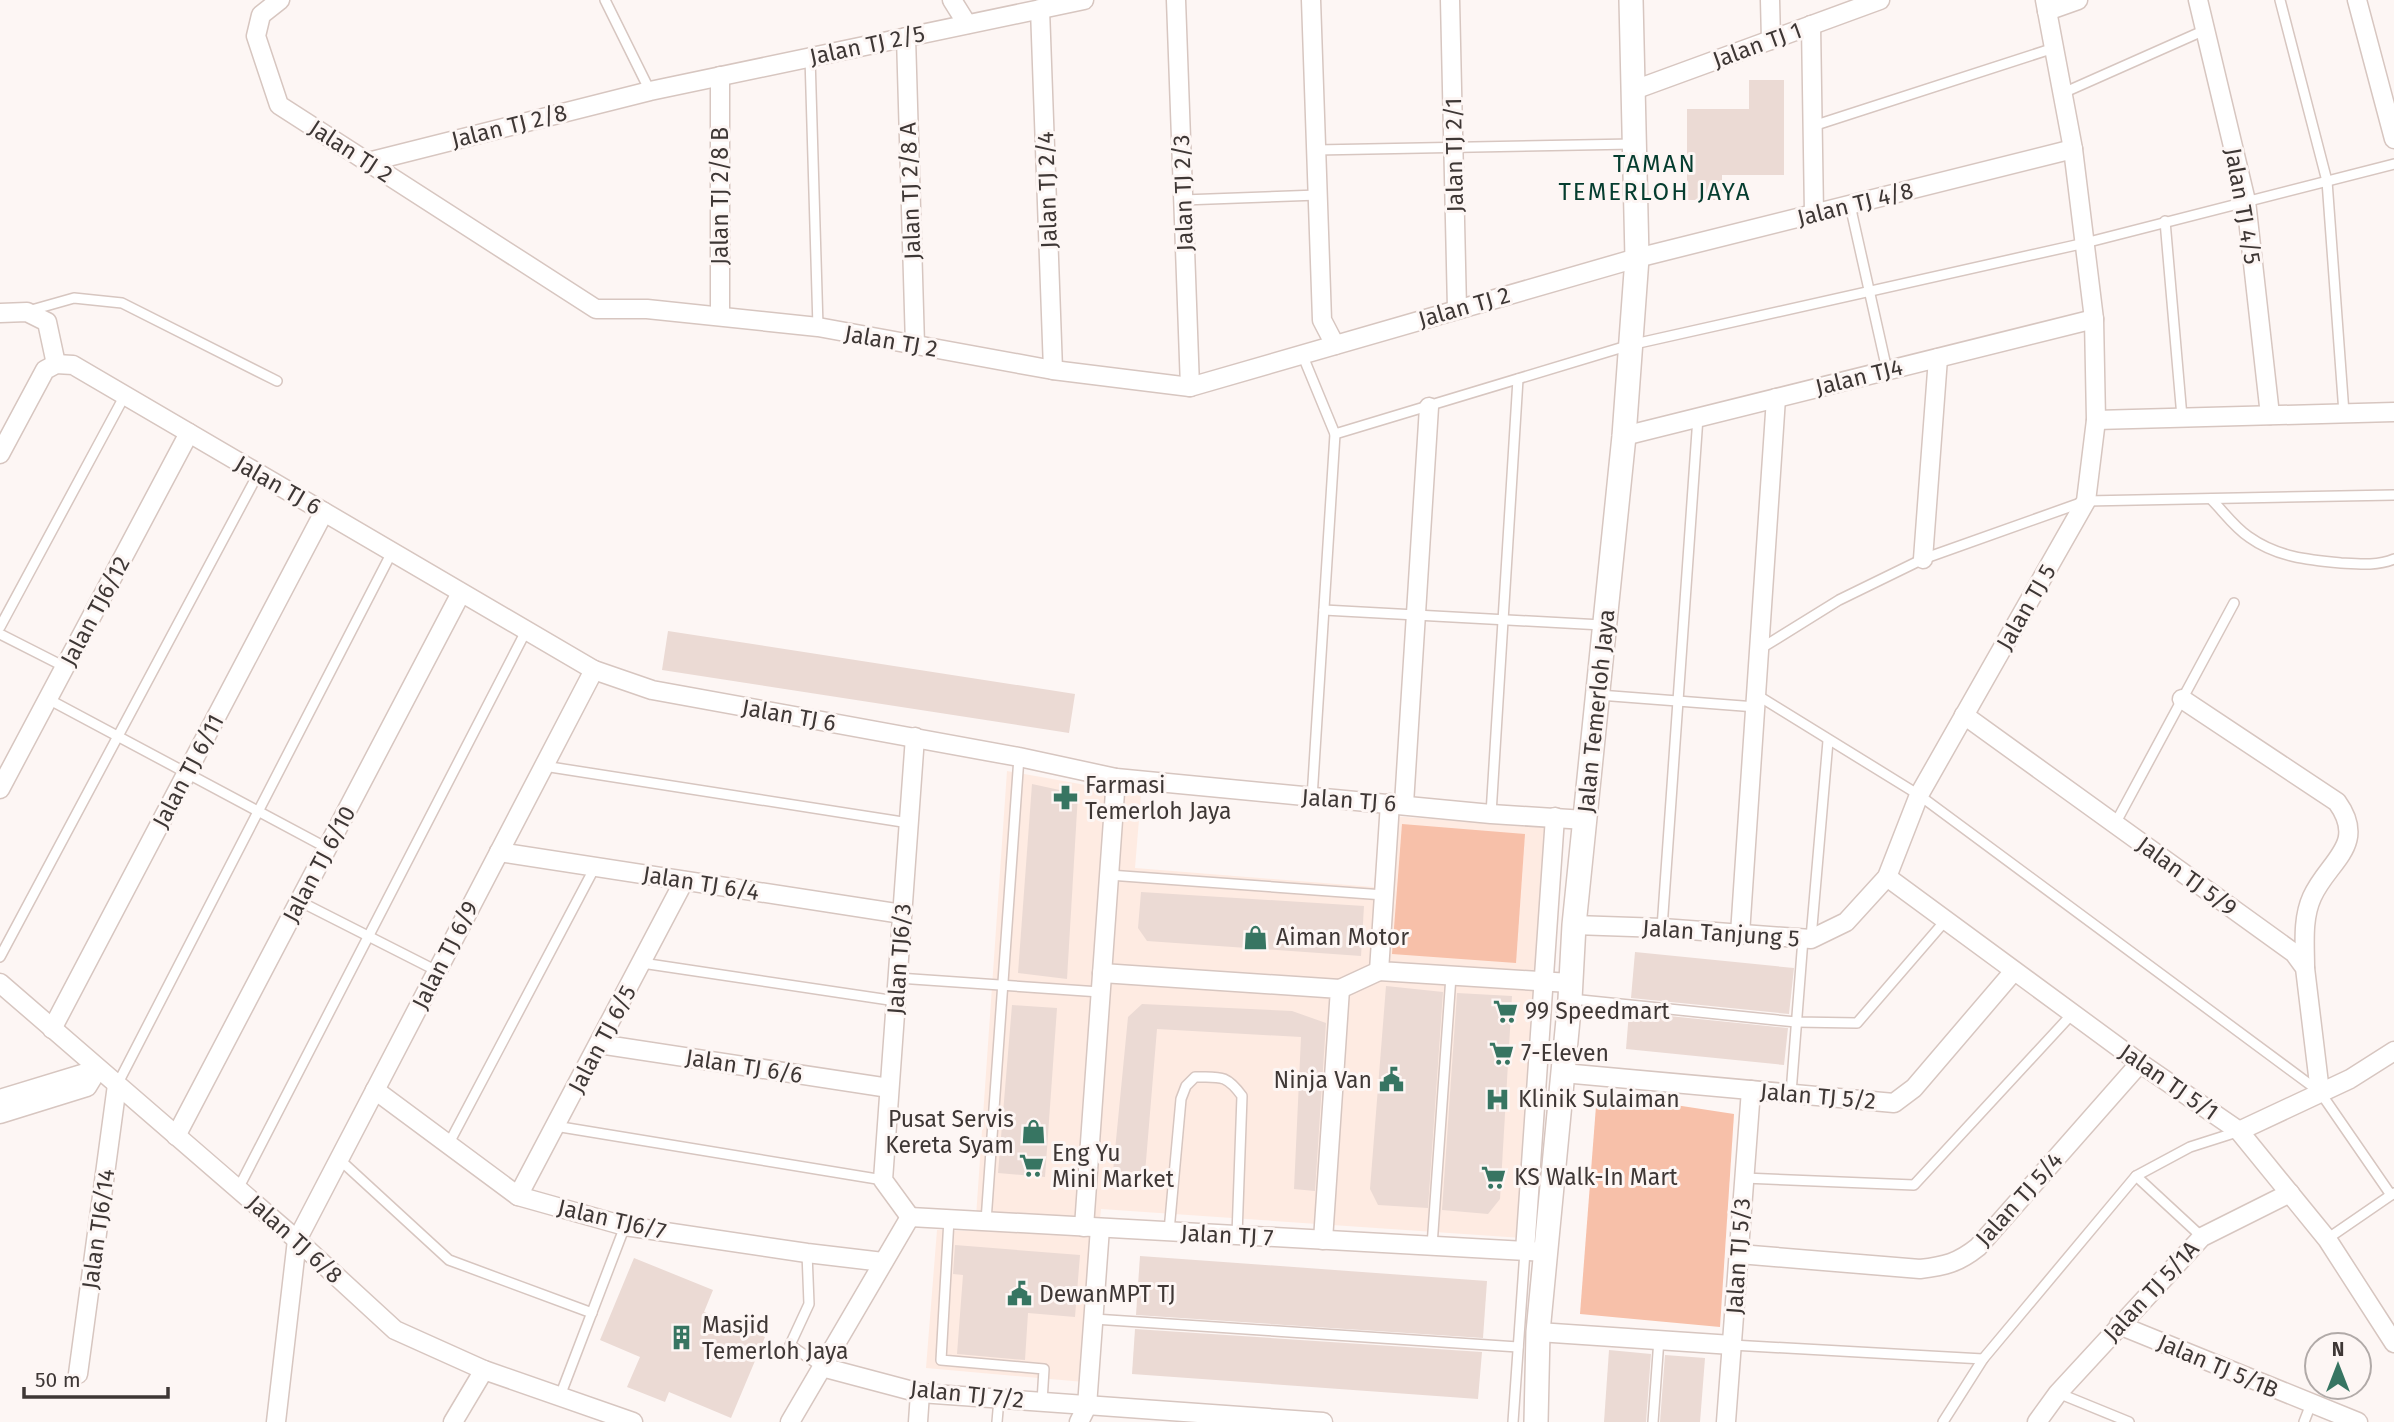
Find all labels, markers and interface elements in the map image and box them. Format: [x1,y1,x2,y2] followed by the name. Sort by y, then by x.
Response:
[1709,16,1805,74] street label: Jalan TJ 1
[807,19,927,71] street label: Jalan TJ 2/5
[1439,97,1469,213] street label: Jalan TJ 2/1
[448,98,570,154] street label: Jalan TJ 2/8
[304,114,398,188] street label: Jalan TJ 2
[894,121,926,260] street label: Jalan TJ 2/8 A
[706,127,734,265] street label: Jalan TJ 2/8 B
[1031,131,1063,249] street label: Jalan TJ 2/4
[1167,134,1199,252] street label: Jalan TJ 2/3
[2219,146,2267,266] street label: Jalan TJ 4/5
[1558,150,1752,206] district label: TAMAN TEMERLOH JAYA
[1794,176,1916,232] street label: Jalan TJ 4/8
[1415,281,1513,333] street label: Jalan TJ 2
[842,319,940,363] street label: Jalan TJ 2
[1813,353,1905,401] street label: Jalan TJ4
[230,449,326,521] street label: Jalan TJ 6
[54,551,136,671] street label: Jalan TJ6/12
[1990,559,2062,655] street label: Jalan TJ 5
[1571,608,1621,814] street label: Jalan Temerloh Jaya
[740,693,838,737] street label: Jalan TJ 6
[146,709,230,833] street label: Jalan TJ 6/11
[1085,771,1232,825] place label: Farmasi Temerloh Jaya
[1301,783,1397,817] street label: Jalan TJ 6
[1051,784,1079,812] pharmacy icon: Farmasi Temerloh Jaya
[277,801,361,927] street label: Jalan TJ 6/10
[2131,830,2243,922] street label: Jalan TJ 5/9
[641,860,761,906] street label: Jalan TJ 6/4
[406,896,484,1014] street label: Jalan TJ 6/9
[881,903,917,1015] street label: Jalan TJ6/3
[1641,914,1801,952] street label: Jalan Tanjung 5
[1242,923,1270,951] shop icon: Aiman Motor
[1276,923,1409,951] place label: Aiman Motor
[562,981,642,1097] street label: Jalan TJ 6/5
[1491,997,1519,1025] supermarket icon: 99 Speedmart
[1525,997,1670,1025] place label: 99 Speedmart
[2114,1038,2224,1126] street label: Jalan TJ 5/1
[1487,1039,1515,1067] supermarket icon: 7-Eleven
[1521,1039,1609,1067] place label: 7-Eleven
[684,1043,804,1089] street label: Jalan TJ 6/6
[1273,1066,1372,1094] place label: Ninja Van
[1378,1066,1406,1094] public building icon: Ninja Van
[1759,1077,1877,1115] street label: Jalan TJ 5/2
[1484,1085,1512,1113] hospital icon: Klinik Sulaiman
[1518,1085,1680,1113] place label: Klinik Sulaiman
[885,1105,1014,1159] place label: Pusat Servis Kereta Syam
[1020,1118,1048,1146] shop icon: Pusat Servis Kereta Syam
[1052,1139,1175,1193] place label: Eng Yu Mini Market
[1970,1146,2068,1252] street label: Jalan TJ 5/4
[1018,1152,1046,1180] supermarket icon: Eng Yu Mini Market
[1480,1163,1508,1191] supermarket icon: KS Walk-In Mart
[1514,1163,1678,1191] place label: KS Walk-In Mart
[76,1167,120,1291] street label: Jalan TJ6/14
[242,1189,348,1289] street label: Jalan TJ 6/8
[555,1193,669,1245] street label: Jalan TJ6/7
[1720,1197,1756,1315] street label: Jalan TJ 5/3
[1180,1219,1274,1251] street label: Jalan TJ 7
[2097,1234,2205,1347] street label: Jalan TJ 5/1A
[1005,1280,1033,1308] public building icon: DewanMPT TJ
[1039,1280,1176,1308] place label: DewanMPT TJ
[702,1311,849,1365] place label: Masjid Temerloh Jaya
[668,1324,696,1352] building icon: Masjid Temerloh Jaya
[2153,1328,2283,1404] street label: Jalan TJ 5/1B
[2303,1331,2373,1401] north arrow
[2332,1338,2344,1361] text: N
[24,1356,168,1400] scale bar
[35,1367,81,1393] text: 50 m
[909,1374,1025,1414] street label: Jalan TJ 7/2

